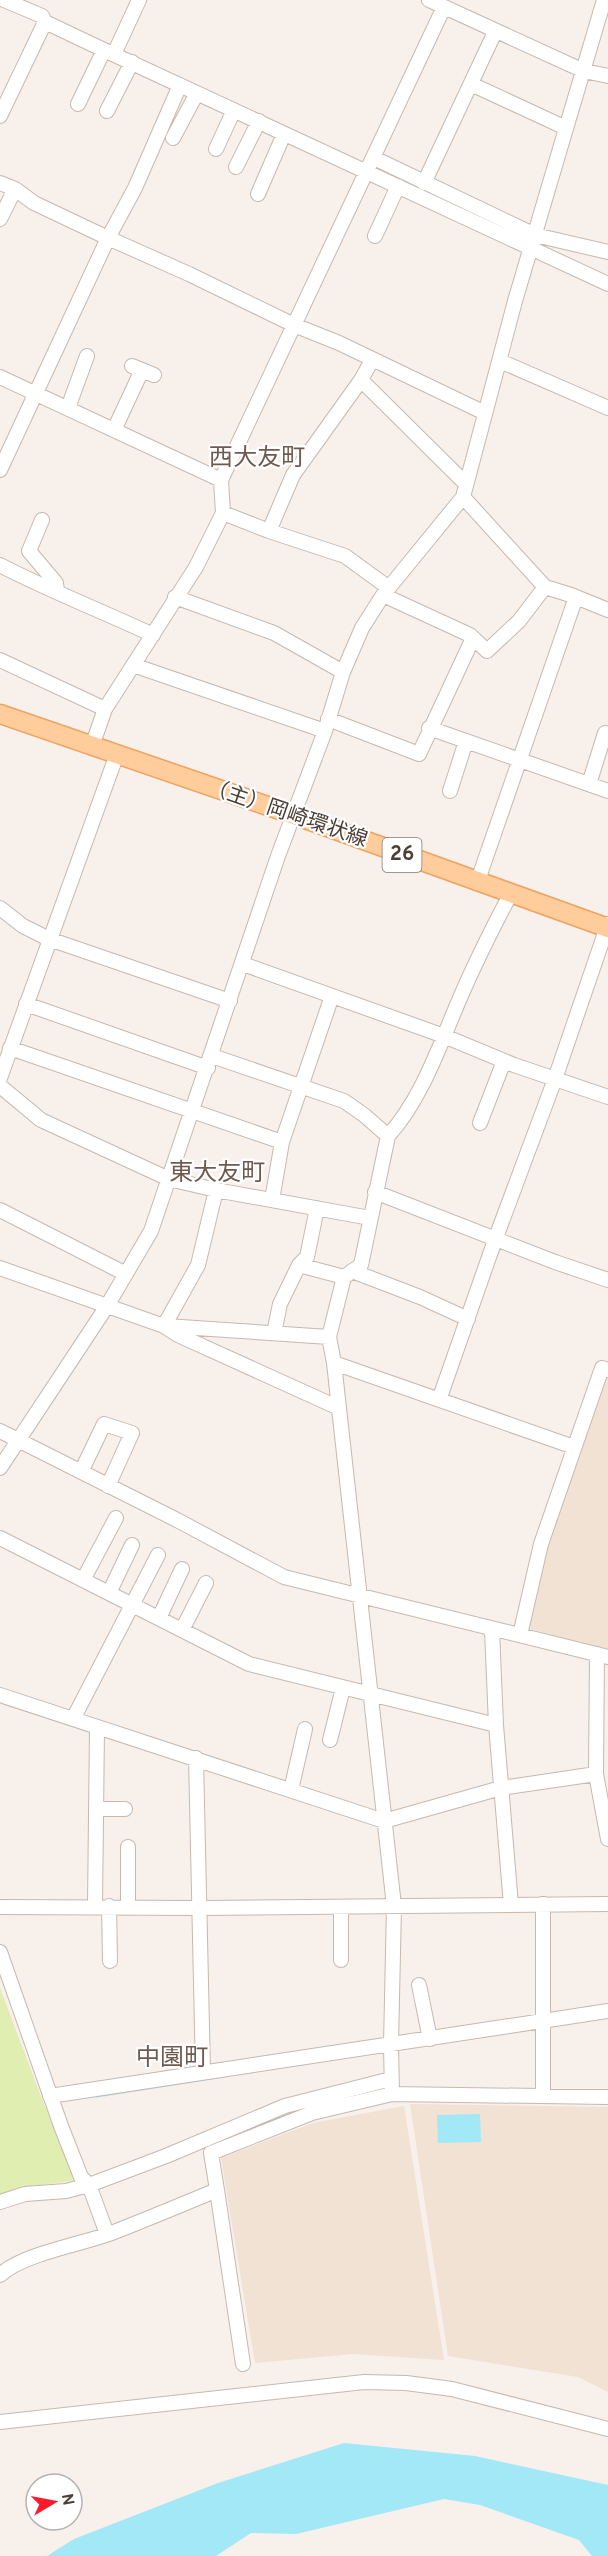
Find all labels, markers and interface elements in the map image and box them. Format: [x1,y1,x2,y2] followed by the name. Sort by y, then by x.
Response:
[209,444,305,474] district label: 西大友町
[203,774,371,854] street label: （主）岡崎環状線
[382,838,422,872] road number: 26
[169,1159,265,1189] district label: 東大友町
[136,2044,208,2074] district label: 中園町
[24,2472,84,2532] north arrow
[56,2492,78,2507] text: N

